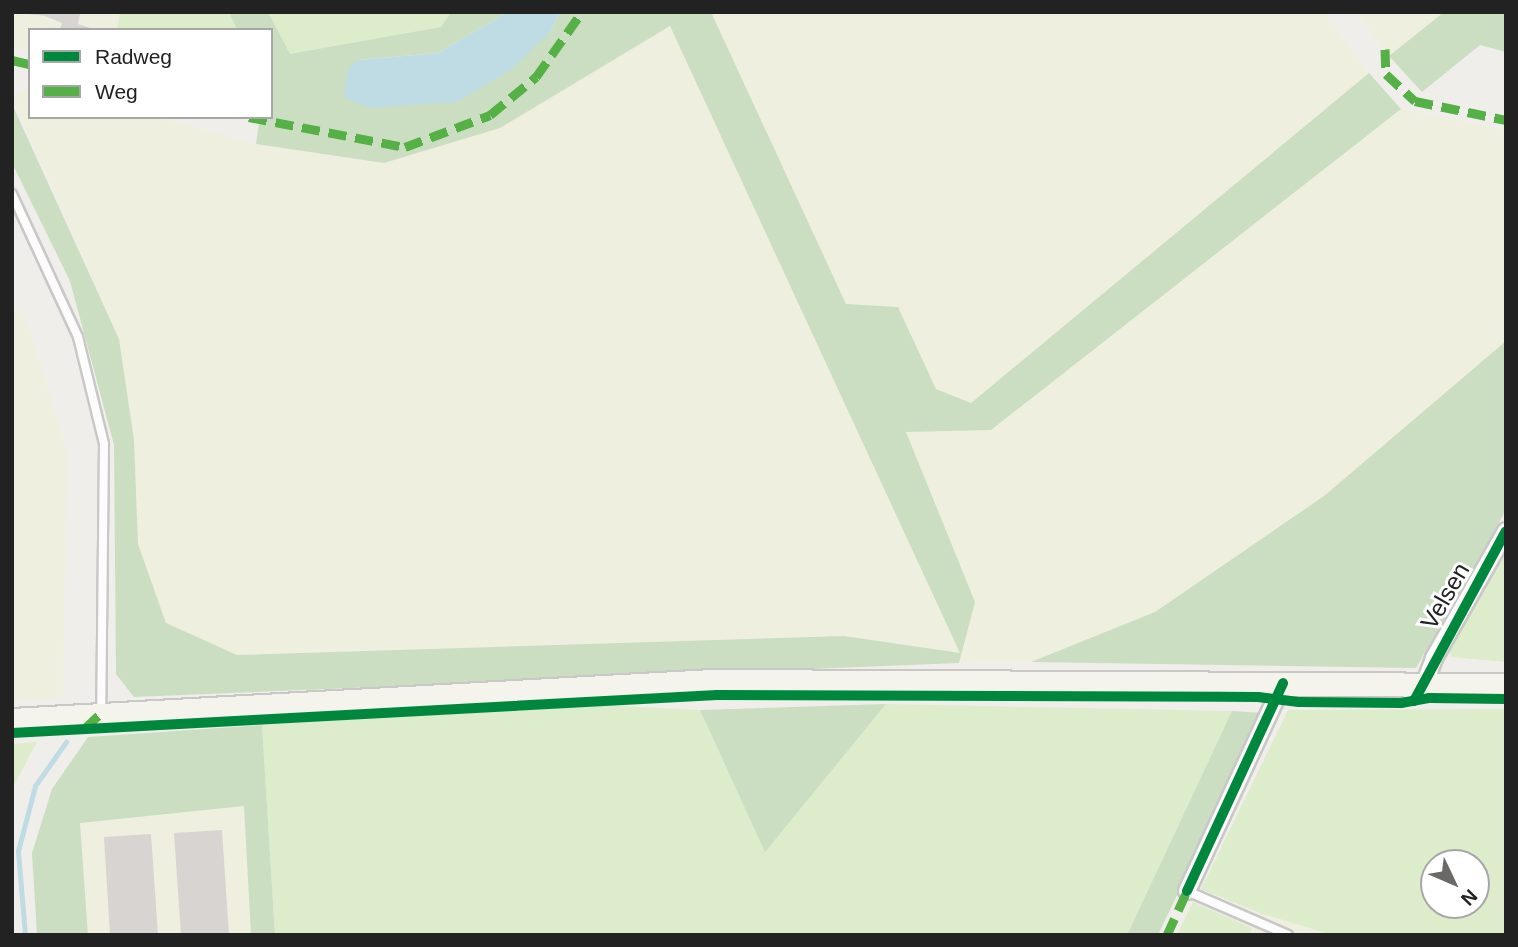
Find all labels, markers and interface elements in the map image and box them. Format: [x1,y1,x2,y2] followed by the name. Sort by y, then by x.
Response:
[28,28,273,119] legend
[95,45,172,68] text: Radweg
[95,80,138,103] text: Weg
[1415,558,1475,634] street label: Velsen
[1420,849,1490,919] north arrow
[1457,885,1481,910] text: N

